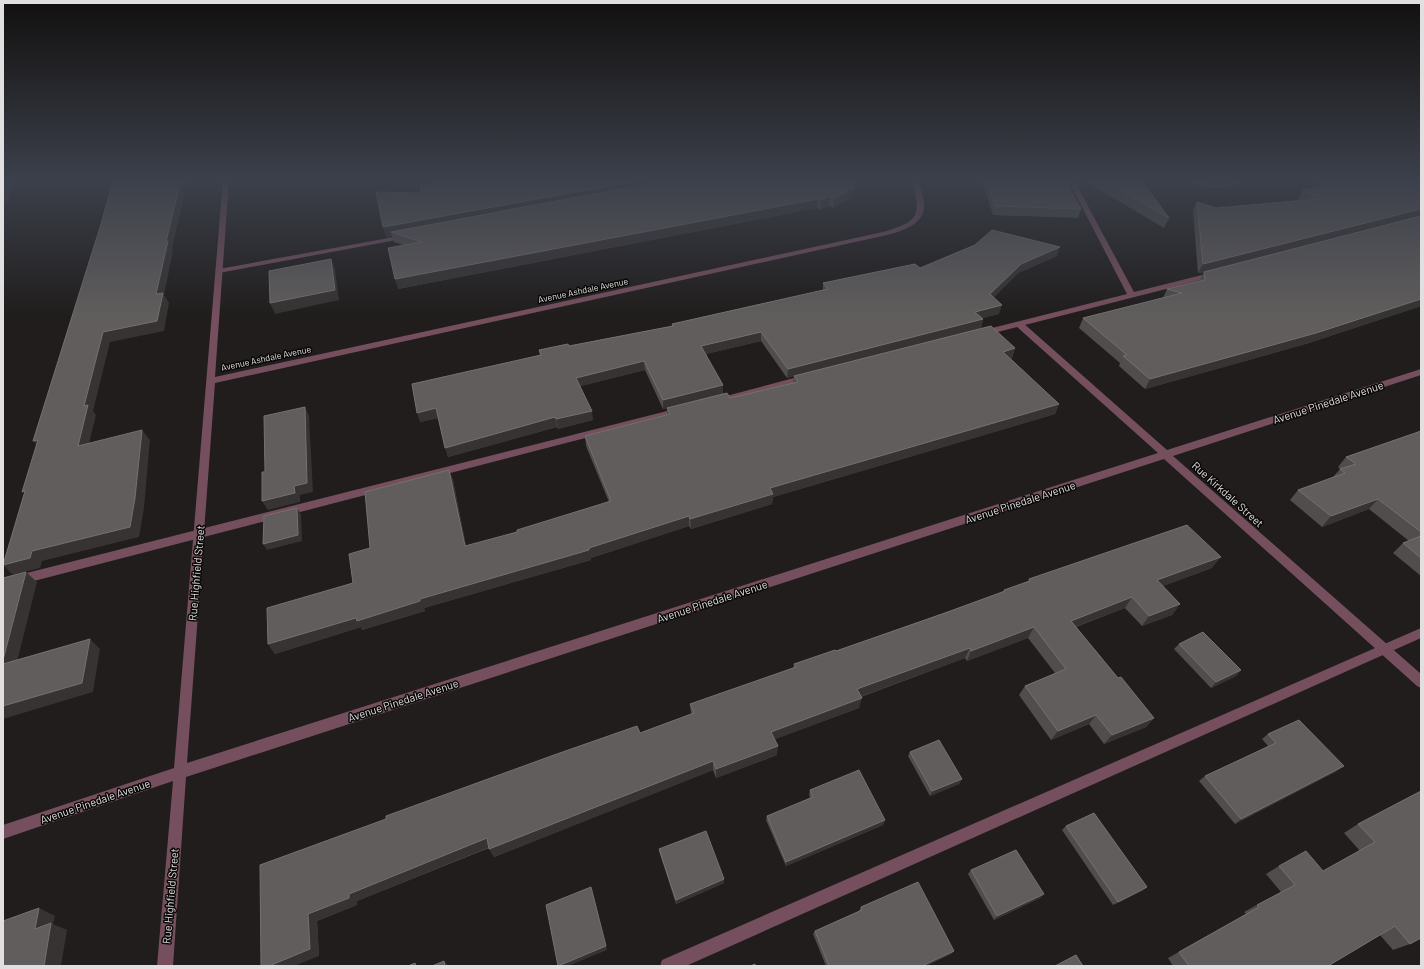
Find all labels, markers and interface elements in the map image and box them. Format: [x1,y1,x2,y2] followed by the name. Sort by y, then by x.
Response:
[537,275,629,305] street label: Avenue Ashdale Avenue
[220,343,312,373] street label: Avenue Ashdale Avenue
[1271,378,1385,426] street label: Avenue Pinedale Avenue
[1190,458,1266,530] street label: Rue Kirkdale Street
[963,478,1077,526] street label: Avenue Pinedale Avenue
[185,525,207,621] street label: Rue Highfield Street
[655,577,769,625] street label: Avenue Pinedale Avenue
[346,676,460,724] street label: Avenue Pinedale Avenue
[38,776,152,826] street label: Avenue Pinedale Avenue
[159,848,181,944] street label: Rue Highfield Street

